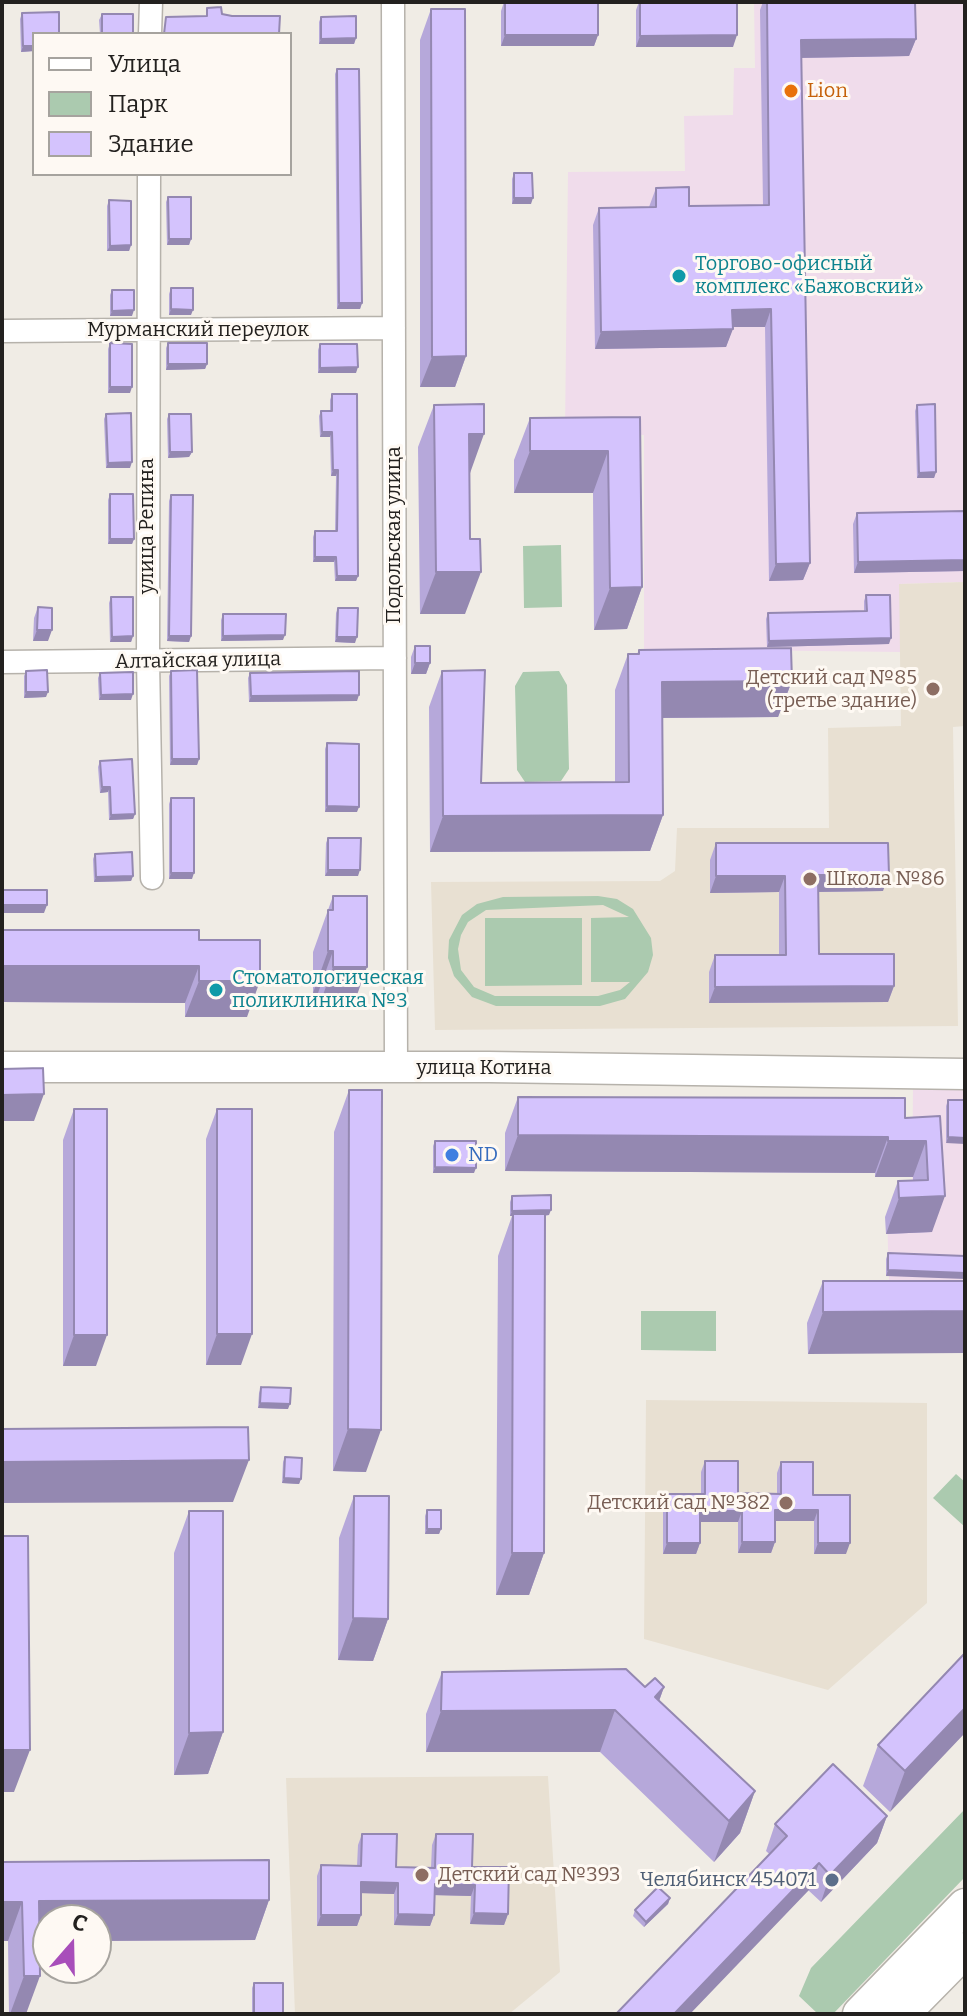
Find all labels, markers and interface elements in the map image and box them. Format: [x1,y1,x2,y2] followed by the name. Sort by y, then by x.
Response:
[32,32,292,176] legend
[108,50,181,78] text: Улица
[807,79,848,103] place label: Lion
[782,82,800,100] marker: Lion
[108,90,168,118] text: Парк
[108,130,194,158] text: Здание
[695,252,924,299] place label: Торгово-офисный комплекс «Бажовский»
[670,267,688,285] marker: Торгово-офисный комплекс «Бажовский»
[87,318,309,342] street label: Мурманский переулок
[382,446,406,624] street label: Подольская улица
[135,458,159,594] street label: улица Репина
[115,648,281,674] street label: Алтайская улица
[746,666,917,713] place label: Детский сад №85 (третье здание)
[924,680,942,698] marker: Детский сад №85 (третье здание)
[826,867,945,891] place label: Школа №86
[801,870,819,888] marker: Школа №86
[232,966,424,1013] place label: Стоматологическая поликлиника №3
[207,981,225,999] marker: Стоматологическая поликлиника №3
[417,1056,551,1080] street label: улица Котина
[468,1143,498,1167] place label: ND
[443,1146,461,1164] marker: ND
[587,1491,770,1515] place label: Детский сад №382
[777,1494,795,1512] marker: Детский сад №382
[438,1863,620,1887] place label: Детский сад №393
[413,1866,431,1884] marker: Детский сад №393
[640,1868,816,1892] place label: Челябинск 454071
[823,1871,841,1889] marker: Челябинск 454071
[32,1904,112,1984] north arrow
[69,1908,91,1938] text: С

